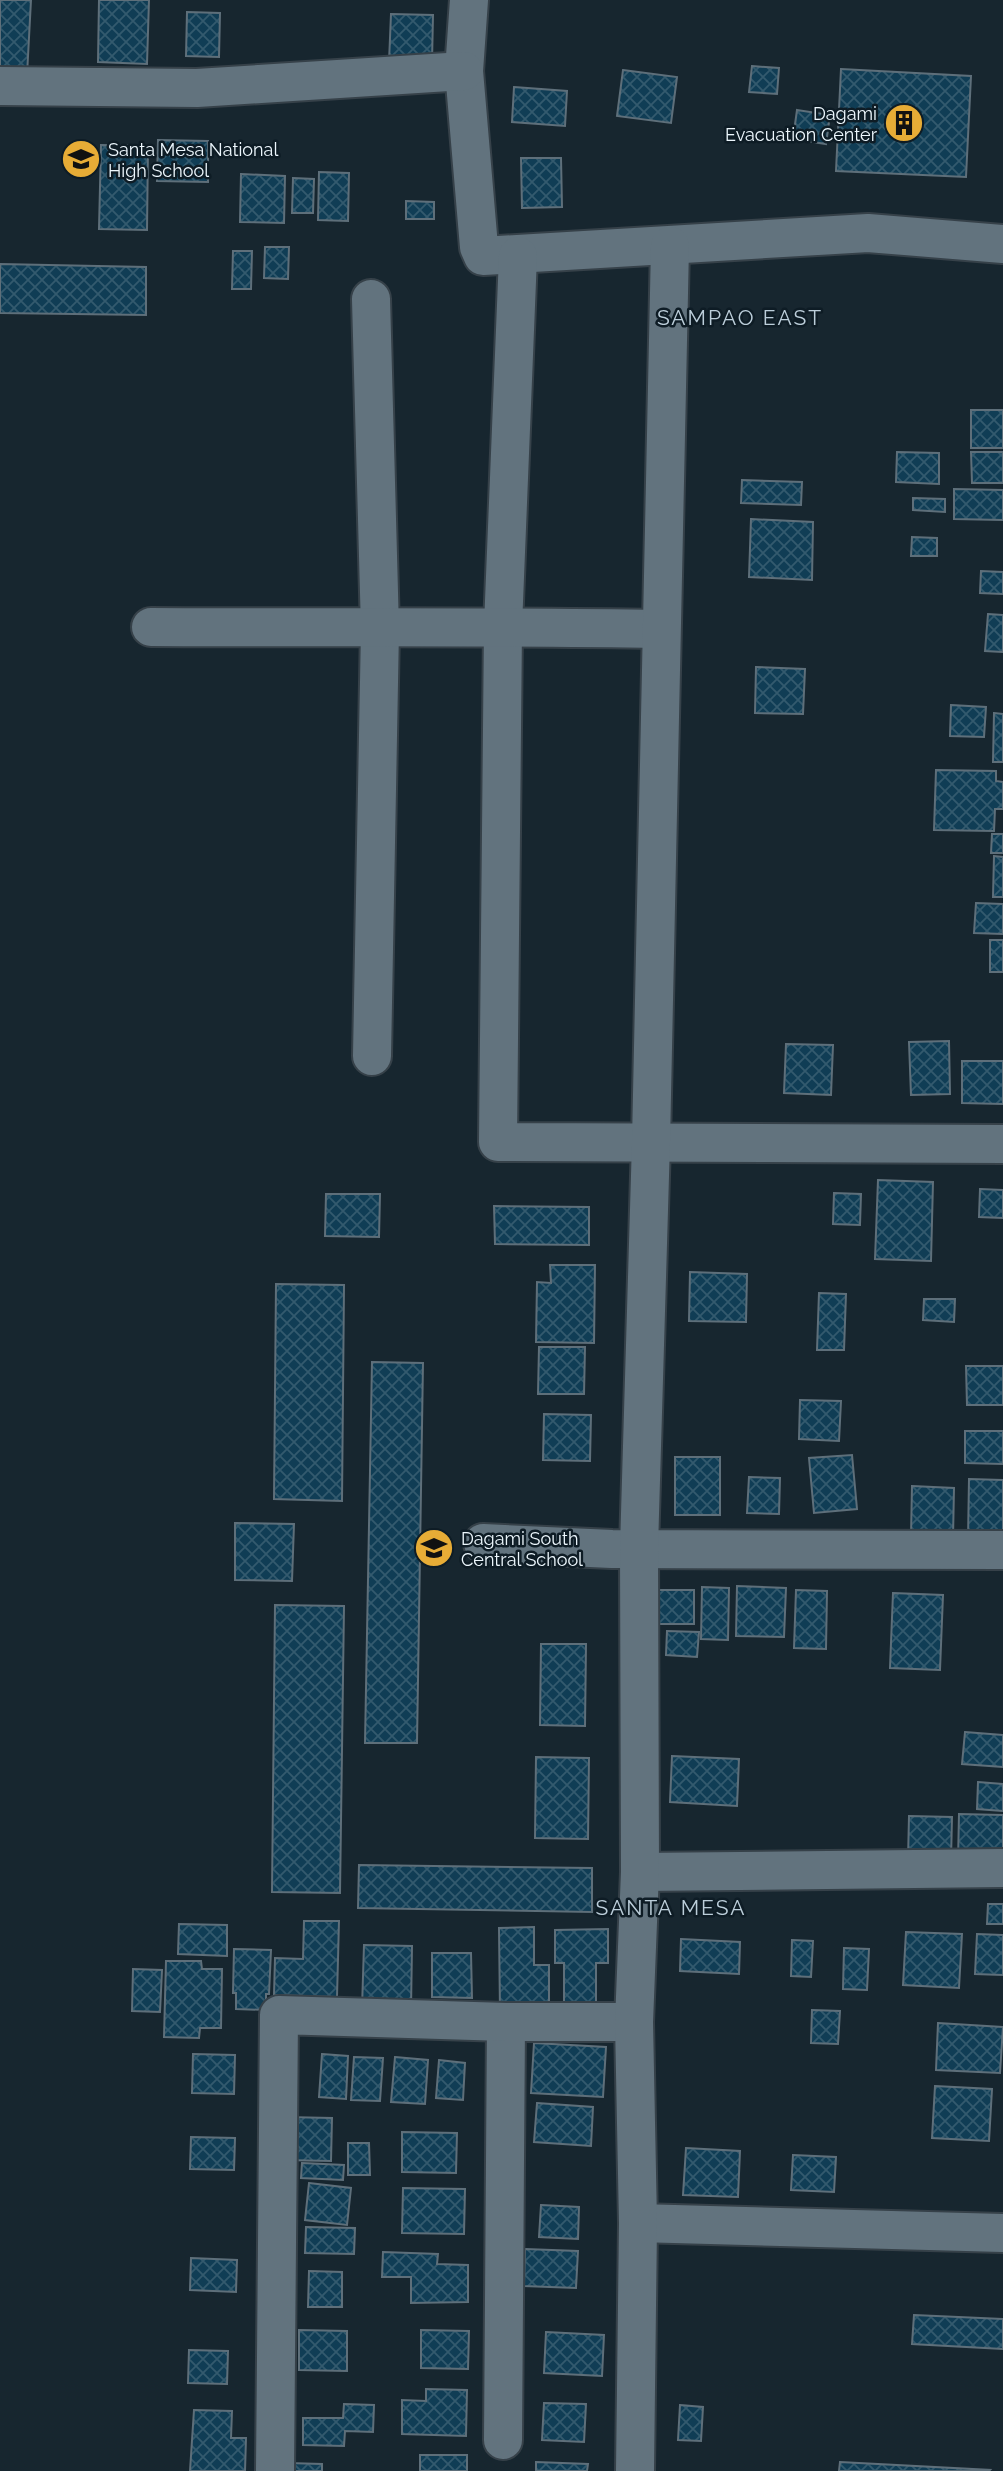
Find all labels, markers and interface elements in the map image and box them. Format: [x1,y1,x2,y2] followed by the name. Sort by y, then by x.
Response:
[883,102,925,144] building icon: Dagami Evacuation Center
[725,103,878,145] place label: Dagami Evacuation Center
[60,138,102,180] school or university icon: Santa Mesa National High School
[108,139,278,181] place label: Santa Mesa National High School
[657,305,823,330] district label: SAMPAO EAST
[413,1527,455,1569] school or university icon: Dagami South Central School
[461,1528,583,1570] place label: Dagami South Central School
[596,1895,746,1920] district label: SANTA MESA

